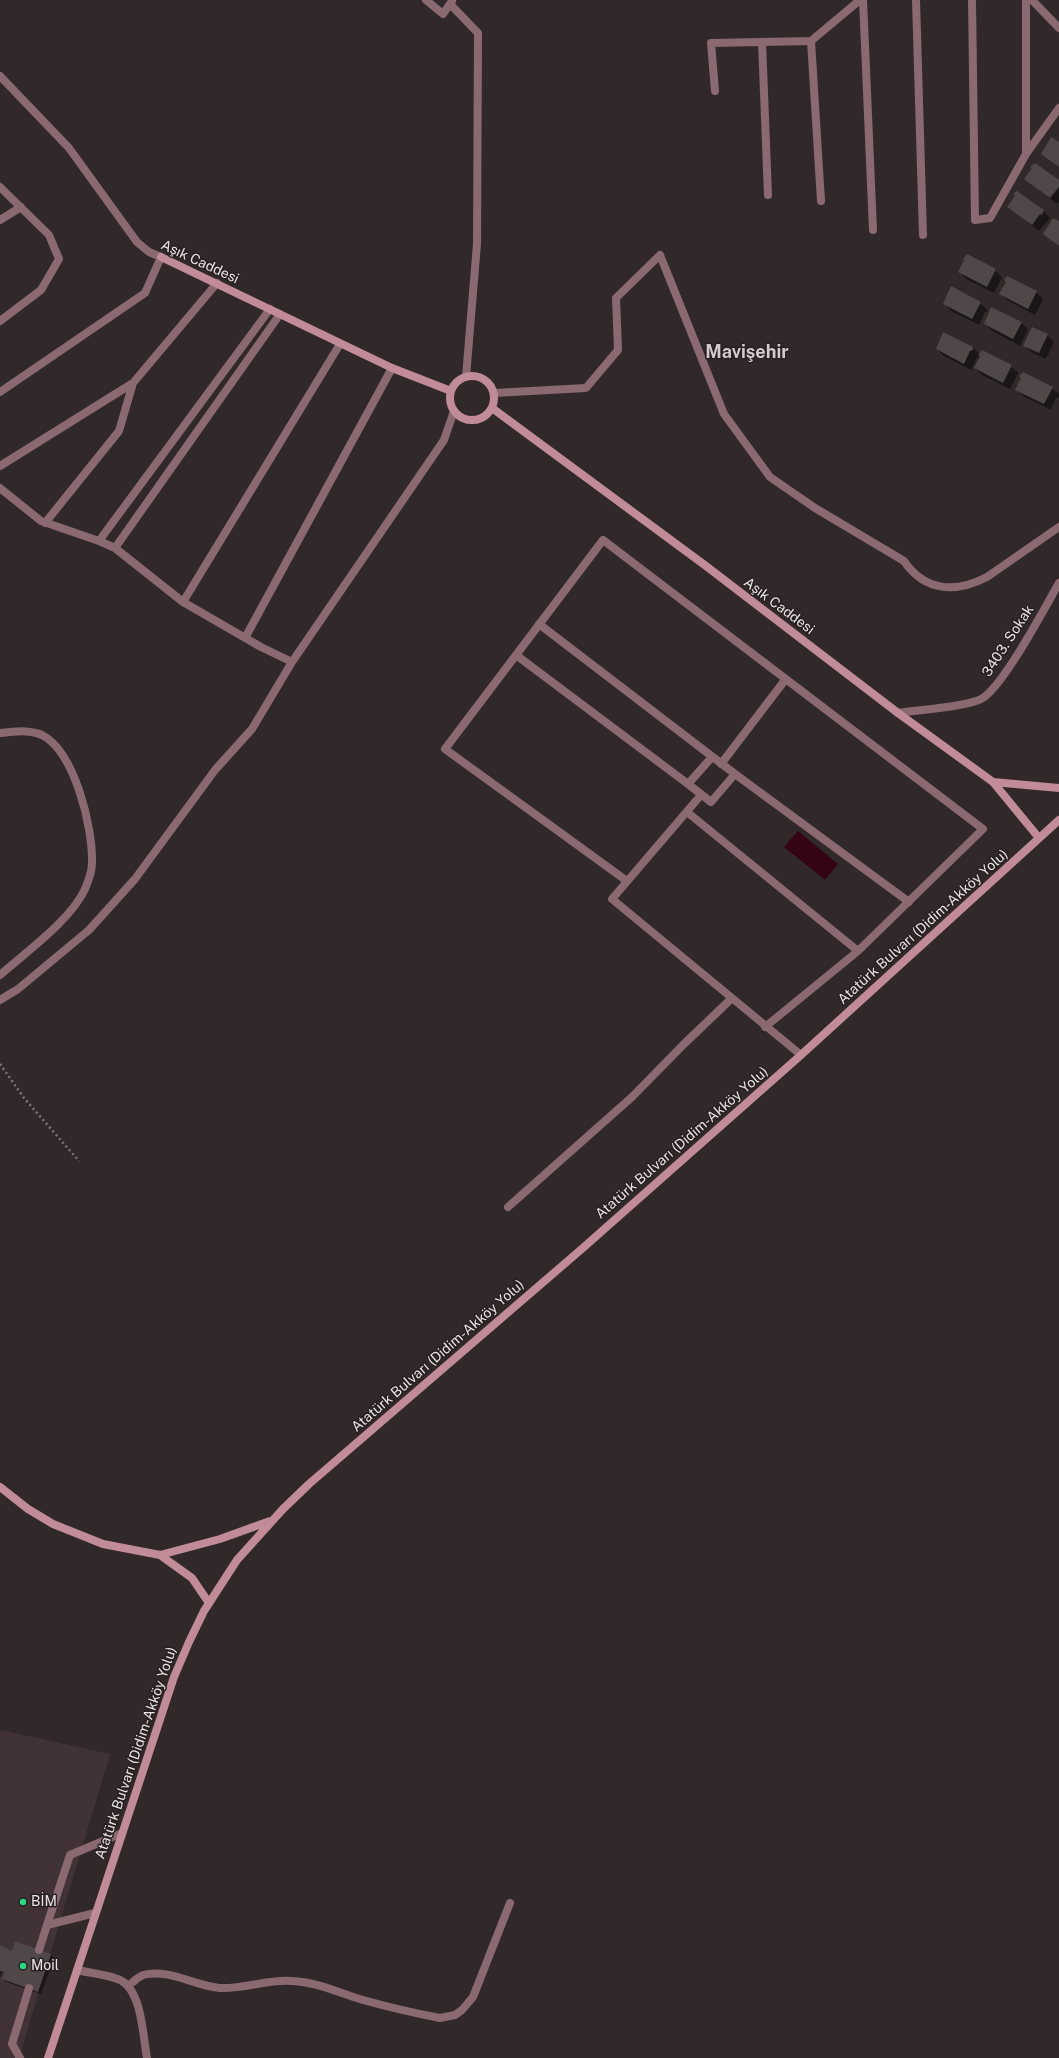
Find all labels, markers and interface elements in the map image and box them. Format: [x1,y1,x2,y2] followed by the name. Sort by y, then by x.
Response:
[158,237,242,287] street label: Aşık Caddesi
[705,341,789,363] district label: Mavişehir
[740,574,818,638] street label: Aşık Caddesi
[979,602,1037,680] street label: 3403. Sokak
[834,846,1012,1008] street label: Atatürk Bulvarı (Didim-Akköy Yolu)
[592,1063,772,1223] street label: Atatürk Bulvarı (Didim-Akköy Yolu)
[348,1276,528,1436] street label: Atatürk Bulvarı (Didim-Akköy Yolu)
[92,1645,180,1861] street label: Atatürk Bulvarı (Didim-Akköy Yolu)
[31,1894,57,1910] place label: BİM
[18,1897,28,1907] marker: BİM
[31,1958,59,1974] place label: Moil
[18,1961,28,1971] marker: Moil

